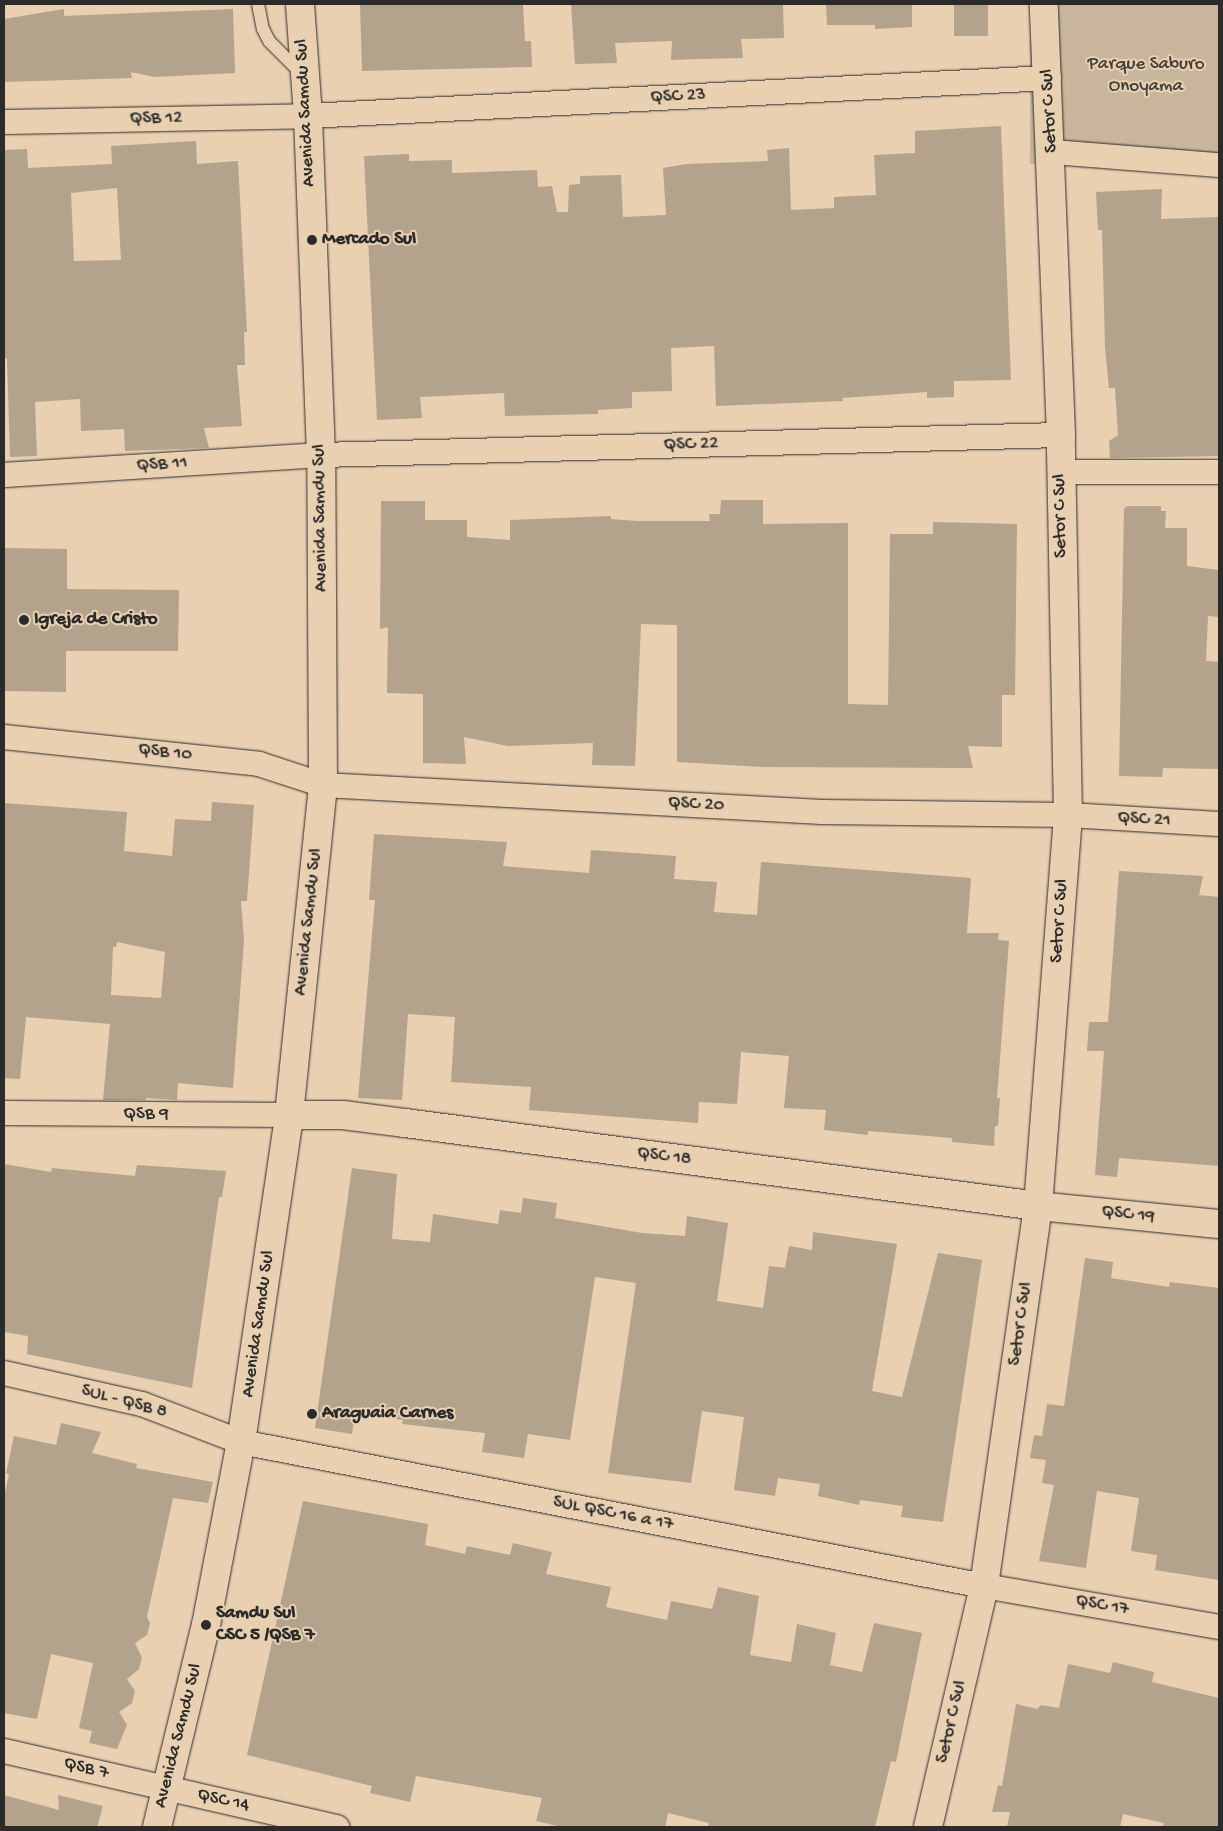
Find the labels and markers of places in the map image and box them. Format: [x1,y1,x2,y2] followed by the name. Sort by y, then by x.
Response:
[322,229,416,251] place label: Mercado Sul
[306,234,318,246] marker: Mercado Sul
[34,609,158,631] place label: Igreja de Cristo
[18,614,30,626] marker: Igreja de Cristo
[322,1403,453,1425] place label: Araguaia Carnes
[306,1408,318,1420] marker: Araguaia Carnes
[216,1603,315,1647] place label: Samdu Sul CSC 5 /QSB 7
[200,1619,212,1631] marker: Samdu Sul CSC 5 /QSB 7

